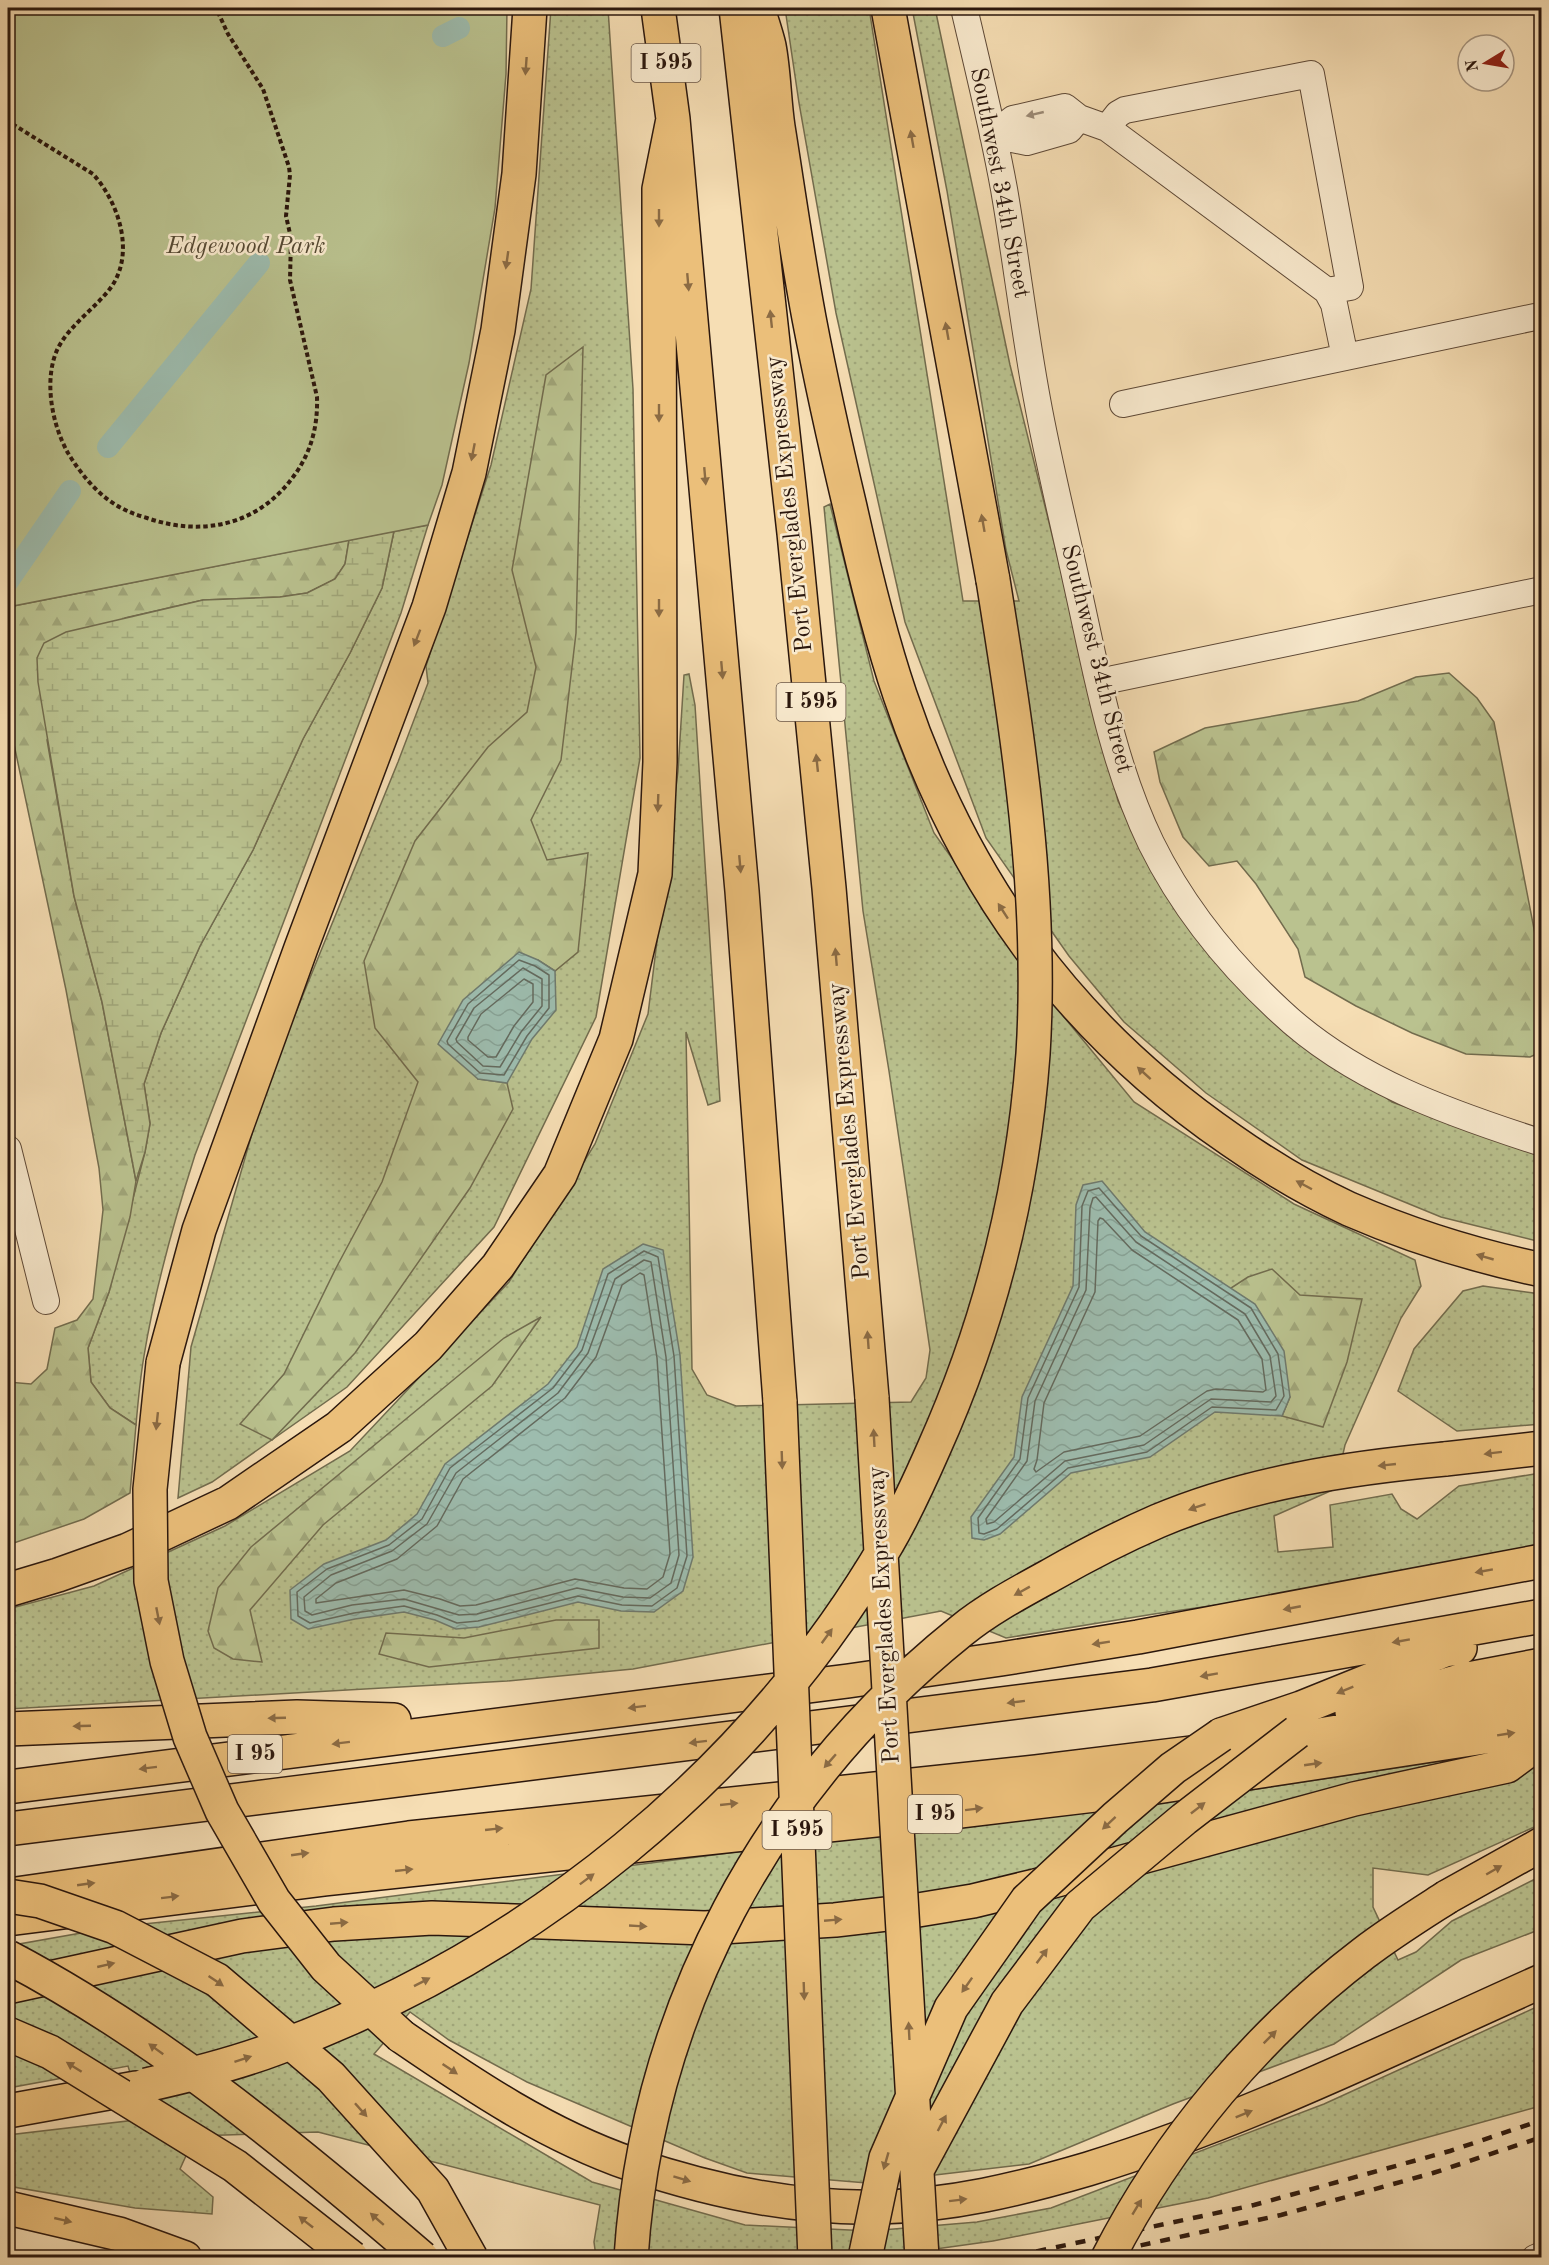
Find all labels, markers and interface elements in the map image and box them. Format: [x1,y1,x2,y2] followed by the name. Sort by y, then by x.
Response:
[1456,33,1516,93] north arrow
[632,44,700,82] road number: I 595
[522,56,531,75] one-way arrow
[1464,57,1482,73] text: N
[965,65,1033,301] street label: Southwest 34th Street
[1025,110,1044,119] one-way arrow
[907,130,916,149] one-way arrow
[654,208,664,227] one-way arrow
[165,235,326,259] park label: Edgewood Park
[503,250,512,269] one-way arrow
[683,272,693,291] one-way arrow
[766,309,776,328] one-way arrow
[942,321,951,340] one-way arrow
[762,354,818,654] street label: Port Everglades Expressway
[654,403,664,422] one-way arrow
[468,442,478,461] one-way arrow
[700,466,710,485] one-way arrow
[978,513,987,532] one-way arrow
[1056,542,1136,776] street label: Southwest 34th Street
[654,598,664,617] one-way arrow
[412,630,422,648] one-way arrow
[717,661,727,680] one-way arrow
[776,683,846,721] road number: I 595
[812,754,822,773] one-way arrow
[653,793,663,812] one-way arrow
[735,855,745,874] one-way arrow
[998,903,1009,919] one-way arrow
[831,948,841,967] one-way arrow
[825,981,875,1281] street label: Port Everglades Expressway
[1137,1066,1152,1080] one-way arrow
[1295,1180,1312,1190] one-way arrow
[1475,1252,1493,1261] one-way arrow
[863,1330,872,1349] one-way arrow
[152,1412,162,1431] one-way arrow
[870,1429,879,1448] one-way arrow
[1484,1448,1503,1458] one-way arrow
[778,1451,787,1470] one-way arrow
[1378,1460,1397,1469] one-way arrow
[865,1465,905,1765] street label: Port Everglades Expressway
[1188,1503,1206,1513] one-way arrow
[1474,1567,1493,1576] one-way arrow
[1013,1586,1030,1596] one-way arrow
[1283,1604,1302,1613] one-way arrow
[154,1606,163,1625] one-way arrow
[820,1629,832,1644] one-way arrow
[1392,1636,1411,1645] one-way arrow
[1091,1639,1110,1648] one-way arrow
[1200,1671,1219,1680] one-way arrow
[1336,1686,1354,1695] one-way arrow
[1007,1697,1026,1707] one-way arrow
[628,1702,647,1712] one-way arrow
[267,1714,286,1723] one-way arrow
[73,1721,92,1731] one-way arrow
[1496,1729,1515,1738] one-way arrow
[228,1735,282,1773] road number: I 95
[688,1737,707,1747] one-way arrow
[331,1739,350,1748] one-way arrow
[823,1753,836,1769] one-way arrow
[1304,1760,1323,1769] one-way arrow
[138,1764,157,1773] one-way arrow
[908,1795,962,1833] road number: I 95
[720,1800,739,1809] one-way arrow
[1191,1803,1206,1815] one-way arrow
[965,1804,984,1814] one-way arrow
[762,1811,832,1849] road number: I 595
[1102,1816,1117,1829] one-way arrow
[484,1824,503,1834] one-way arrow
[291,1849,310,1858] one-way arrow
[395,1865,414,1875] one-way arrow
[1486,1865,1502,1876] one-way arrow
[580,1873,595,1885] one-way arrow
[77,1879,96,1888] one-way arrow
[160,1892,179,1902] one-way arrow
[824,1915,843,1925] one-way arrow
[329,1919,348,1928] one-way arrow
[629,1921,648,1930] one-way arrow
[1036,1948,1049,1964] one-way arrow
[96,1960,115,1969] one-way arrow
[207,1975,224,1986] one-way arrow
[961,1976,973,1992] one-way arrow
[414,1977,431,1987] one-way arrow
[799,1981,808,2000] one-way arrow
[904,2022,913,2041] one-way arrow
[1262,2030,1276,2044] one-way arrow
[149,2043,165,2055] one-way arrow
[234,2054,252,2064] one-way arrow
[66,2061,82,2072] one-way arrow
[442,2063,458,2074] one-way arrow
[354,2102,367,2117] one-way arrow
[1235,2109,1253,2118] one-way arrow
[937,2114,947,2131] one-way arrow
[881,2152,890,2170] one-way arrow
[673,2175,691,2184] one-way arrow
[948,2195,967,2205] one-way arrow
[1132,2199,1143,2215] one-way arrow
[369,2213,385,2226] one-way arrow
[54,2215,73,2225] one-way arrow
[298,2215,314,2228] one-way arrow

